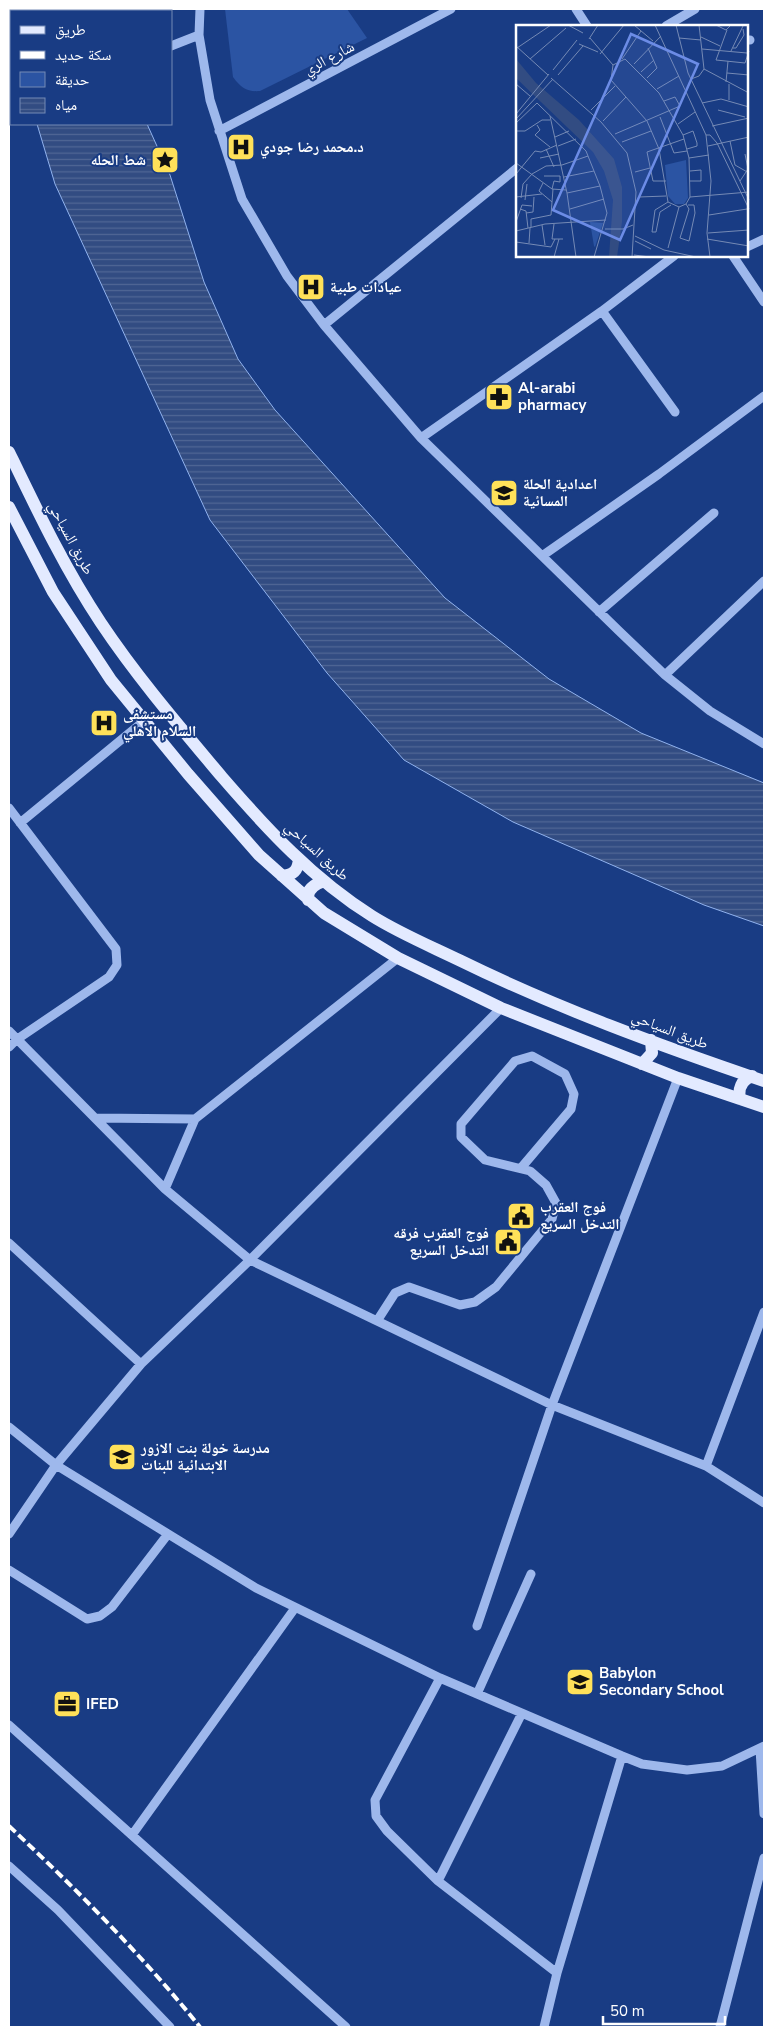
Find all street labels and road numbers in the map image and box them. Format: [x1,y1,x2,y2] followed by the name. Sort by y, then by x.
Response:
[300,36,359,81] street label: شارع الري
[42,498,99,579] street label: طريق السياحي
[279,817,354,887] street label: طريق السياحي
[628,1006,711,1055] street label: طريق السياحي

